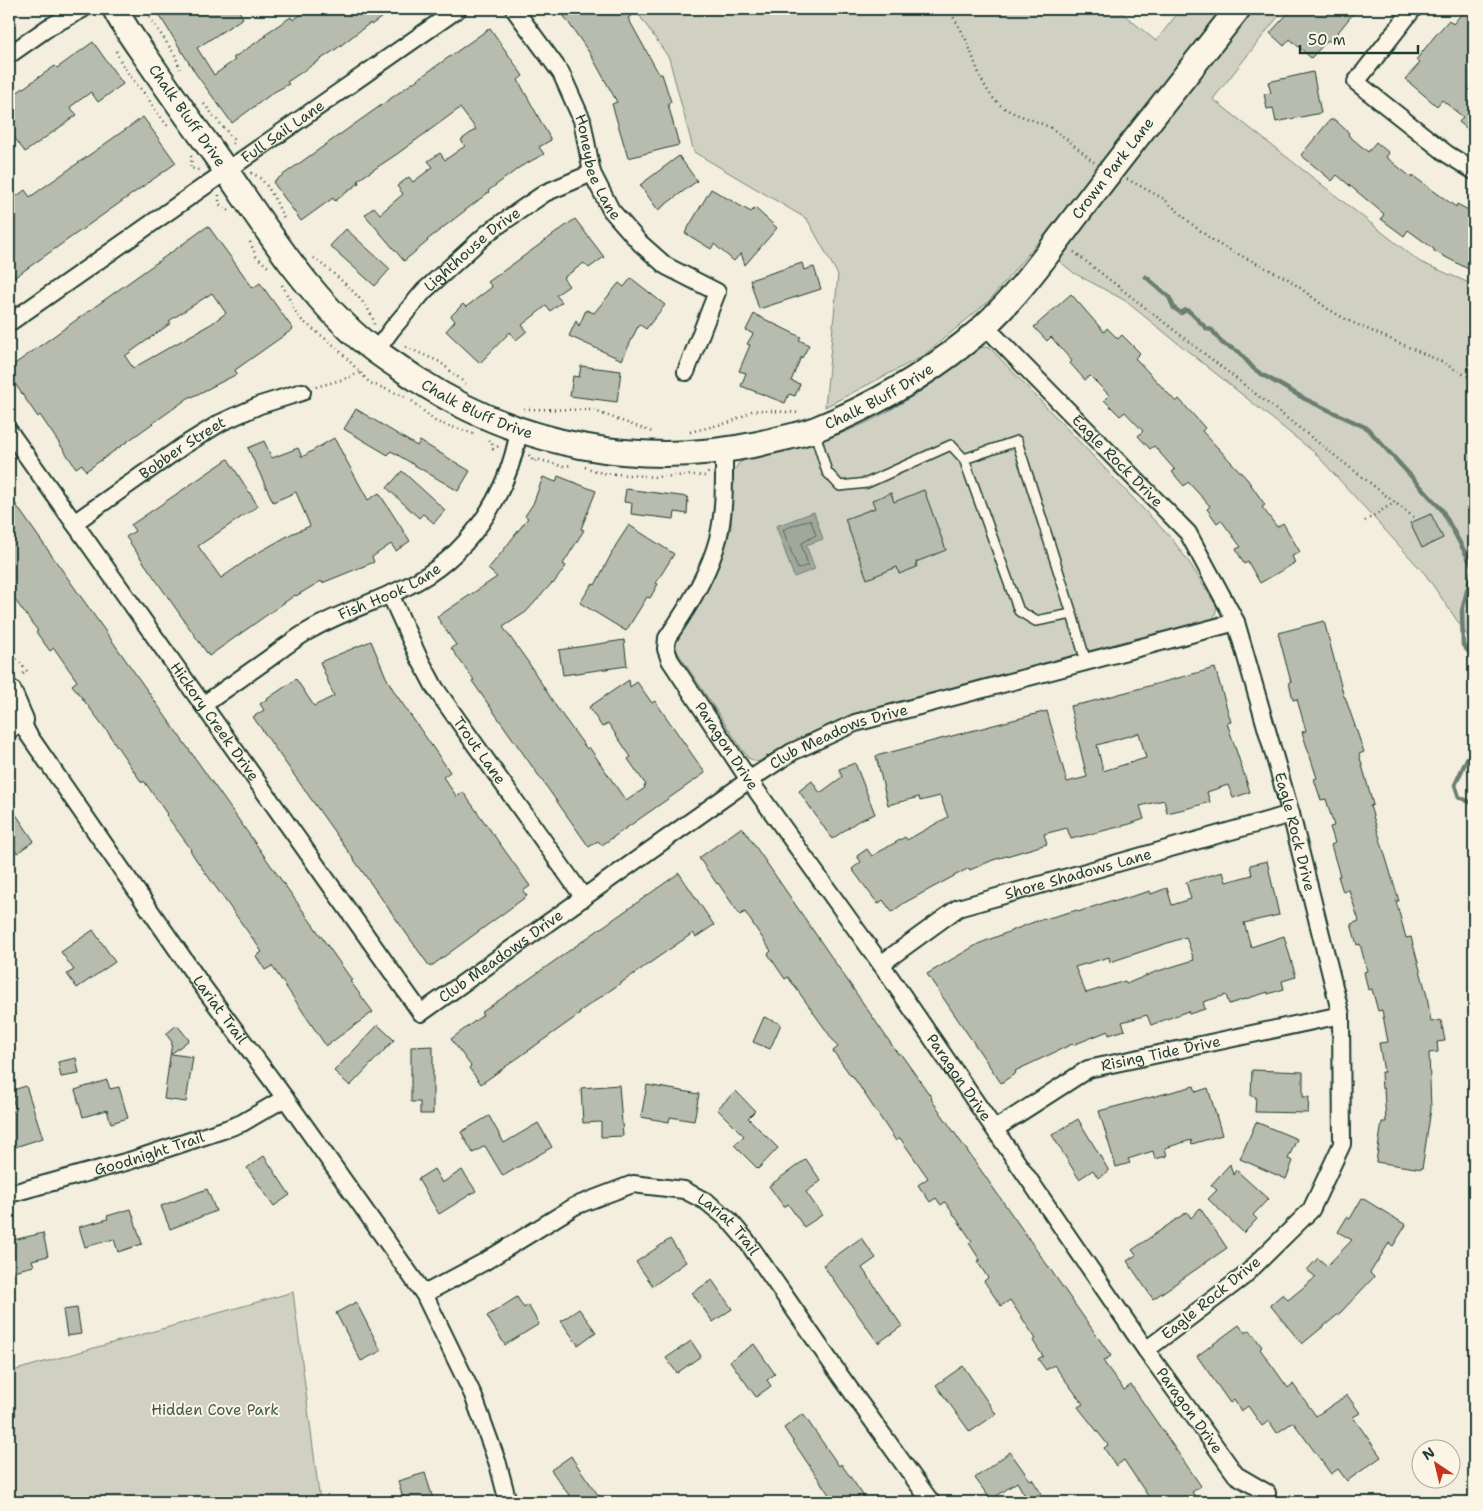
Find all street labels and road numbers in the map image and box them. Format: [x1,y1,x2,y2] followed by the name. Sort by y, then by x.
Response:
[144,61,230,171] street label: Chalk Bluff Drive
[237,96,328,168] street label: Full Sail Lane
[571,111,625,224] street label: Honeybee Lane
[1067,113,1159,223] street label: Crown Park Lane
[420,203,524,296] street label: Lighthouse Drive
[822,359,937,434] street label: Chalk Bluff Drive
[417,375,535,443] street label: Chalk Bluff Drive
[1067,410,1167,512] street label: Eagle Rock Drive
[135,412,229,484] street label: Bobber Street
[335,559,445,625] street label: Fish Hook Lane
[166,658,264,785] street label: Hickory Creek Drive
[690,698,763,794] street label: Paragon Drive
[766,699,910,774] street label: Club Meadows Drive
[448,713,510,788] street label: Trout Lane
[1270,770,1320,893] street label: Eagle Rock Drive
[1002,844,1154,904] street label: Shore Shadows Lane
[435,905,567,1007] street label: Club Meadows Drive
[188,971,252,1049] street label: Lariat Trail
[922,1030,996,1125] street label: Paragon Drive
[1099,1031,1222,1076] street label: Rising Tide Drive
[92,1127,207,1180] street label: Goodnight Trail
[694,1189,764,1260] street label: Lariat Trail
[1157,1252,1265,1344] street label: Eagle Rock Drive
[1152,1363,1227,1458] street label: Paragon Drive

